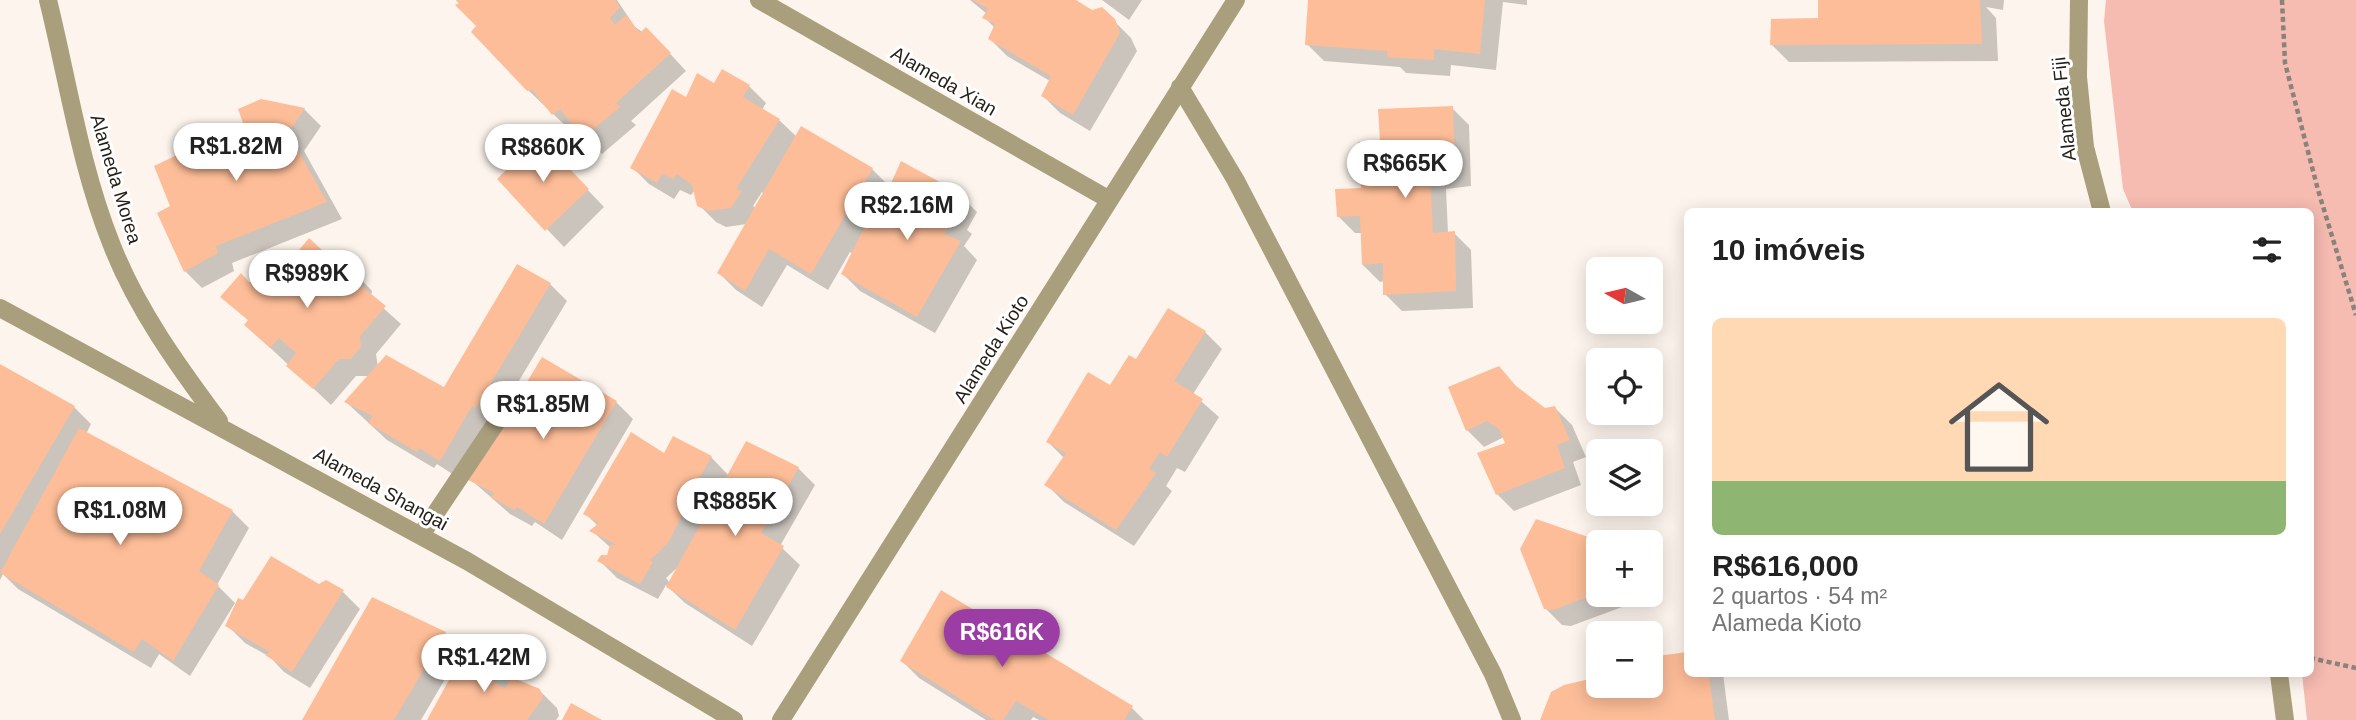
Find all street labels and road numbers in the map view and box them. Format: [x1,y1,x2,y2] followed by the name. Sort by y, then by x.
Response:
[888,42,1000,120] street label: Alameda Xian
[2048,56,2080,162] street label: Alameda Fiji
[86,112,146,247] street label: Alameda Morea
[949,291,1033,407] street label: Alameda Kioto
[310,443,452,535] street label: Alameda Shangai

